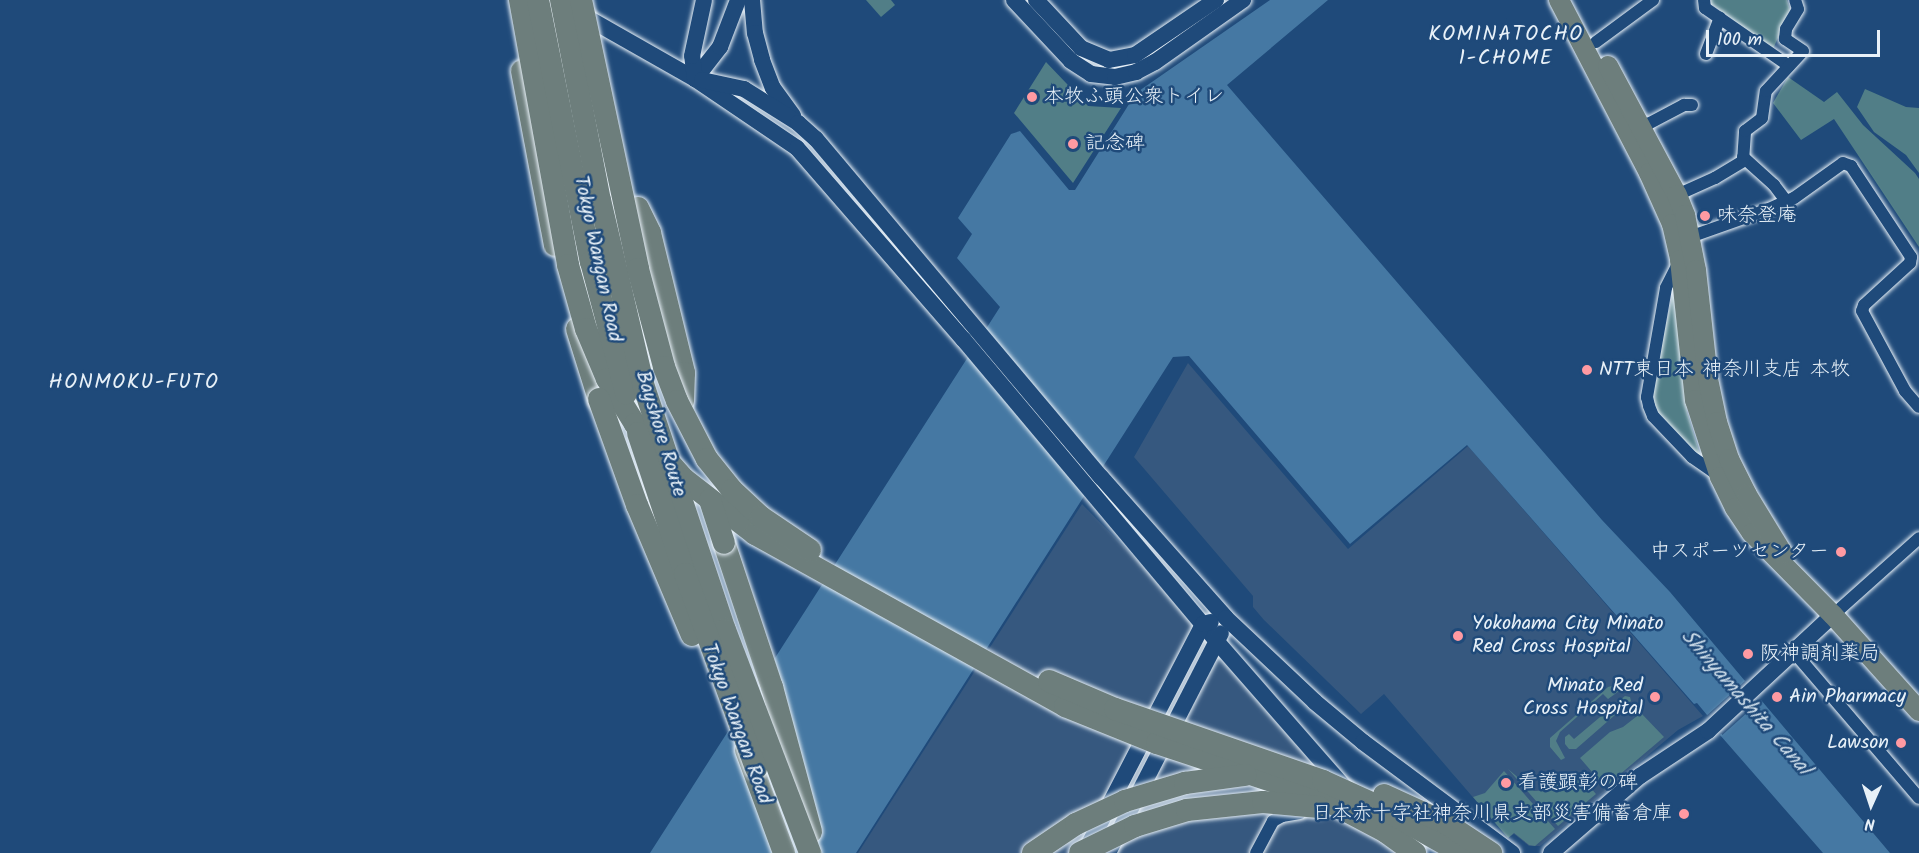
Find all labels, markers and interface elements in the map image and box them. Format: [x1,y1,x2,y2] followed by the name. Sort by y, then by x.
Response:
[1709,18,1883,56] scale bar
[1428,22,1584,72] district label: KOMINATOCHO 1-CHOME
[1717,26,1762,55] text: 100 m
[1044,85,1224,109] place label: 本牧ふ頭公衆トイレ
[1025,90,1039,104] marker: 本牧ふ頭公衆トイレ
[1085,132,1145,156] place label: 記念碑
[1066,137,1080,151] marker: 記念碑
[568,174,626,344] street label: Tokyo Wangan Road
[1717,204,1797,228] place label: 味奈登庵
[1698,209,1712,223] marker: 味奈登庵
[1599,358,1850,382] place label: NTT東日本 神奈川支店 本牧
[1580,363,1594,377] marker: NTT東日本 神奈川支店 本牧
[629,368,691,500] street label: Bayshore Route
[49,370,219,396] district label: HONMOKU-FUTO
[1649,540,1829,564] place label: 中スポーツセンター
[1834,545,1848,559] marker: 中スポーツセンター
[1472,612,1664,659] place label: Yokohama City Minato Red Cross Hospital
[1675,625,1815,781] water label: Shinyamashita Canal
[1449,627,1467,645] marker: Yokohama City Minato Red Cross Hospital
[696,641,776,807] street label: Tokyo Wangan Road
[1760,642,1880,666] place label: 阪神調剤薬局
[1741,647,1755,661] marker: 阪神調剤薬局
[1523,674,1643,721] place label: Minato Red Cross Hospital
[1789,685,1906,709] place label: Ain Pharmacy
[1648,690,1662,704] marker: Minato Red Cross Hospital
[1770,690,1784,704] marker: Ain Pharmacy
[1827,731,1889,755] place label: Lawson
[1894,736,1908,750] marker: Lawson
[1518,771,1638,795] place label: 看護顕彰の碑
[1841,775,1901,835] north arrow
[1499,776,1513,790] marker: 看護顕彰の碑
[1312,802,1672,826] place label: 日本赤十字社神奈川県支部災害備蓄倉庫
[1677,807,1691,821] marker: 日本赤十字社神奈川県支部災害備蓄倉庫
[1864,811,1876,836] text: N

